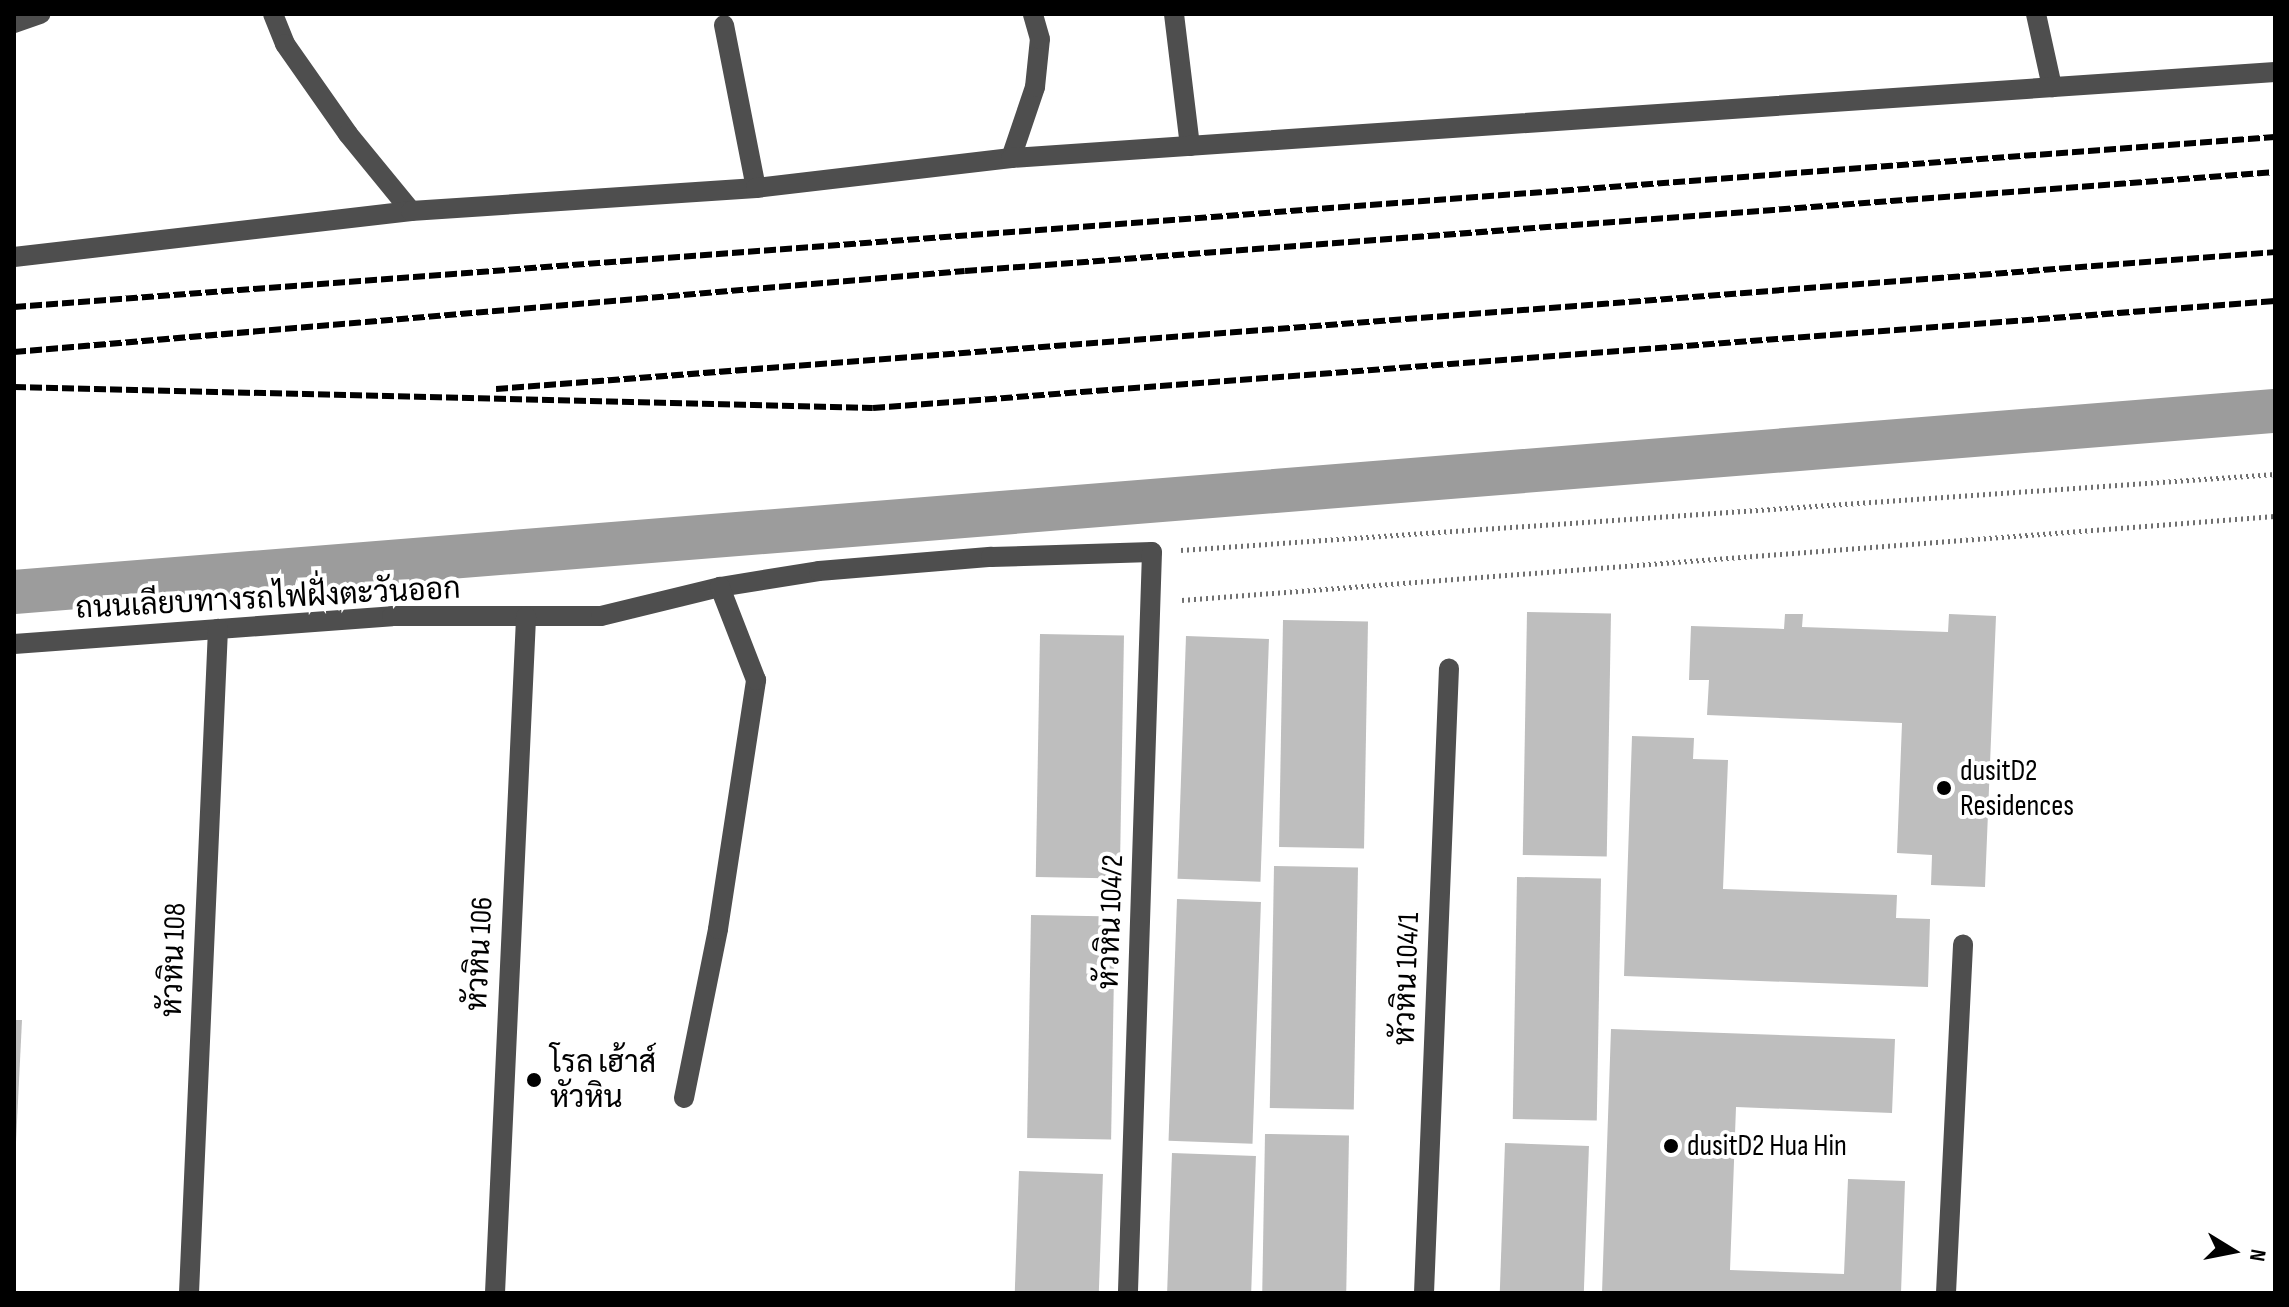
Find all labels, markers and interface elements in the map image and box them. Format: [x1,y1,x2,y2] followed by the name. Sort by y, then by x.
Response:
[75,571,461,627] street label: ถนนเลียบทางรถไฟฝั่งตะวันออก
[1960,753,2074,824] place label: dusitD2 Residences
[1935,779,1953,797] marker: dusitD2 Residences
[1091,854,1131,990] street label: หัวหิน 104/2
[459,896,501,1012] street label: หัวหิน 106
[154,902,194,1018] street label: หัวหิน 108
[1387,912,1427,1046] street label: หัวหิน 104/1
[550,1045,656,1116] place label: โรล เฮ้าส์ หัวหิน
[525,1071,543,1089] marker: โรล เฮ้าส์ หัวหิน
[1687,1128,1847,1164] place label: dusitD2 Hua Hin
[1662,1137,1680,1155] marker: dusitD2 Hua Hin
[2193,1211,2273,1291] north arrow
[2243,1247,2271,1263] text: N

